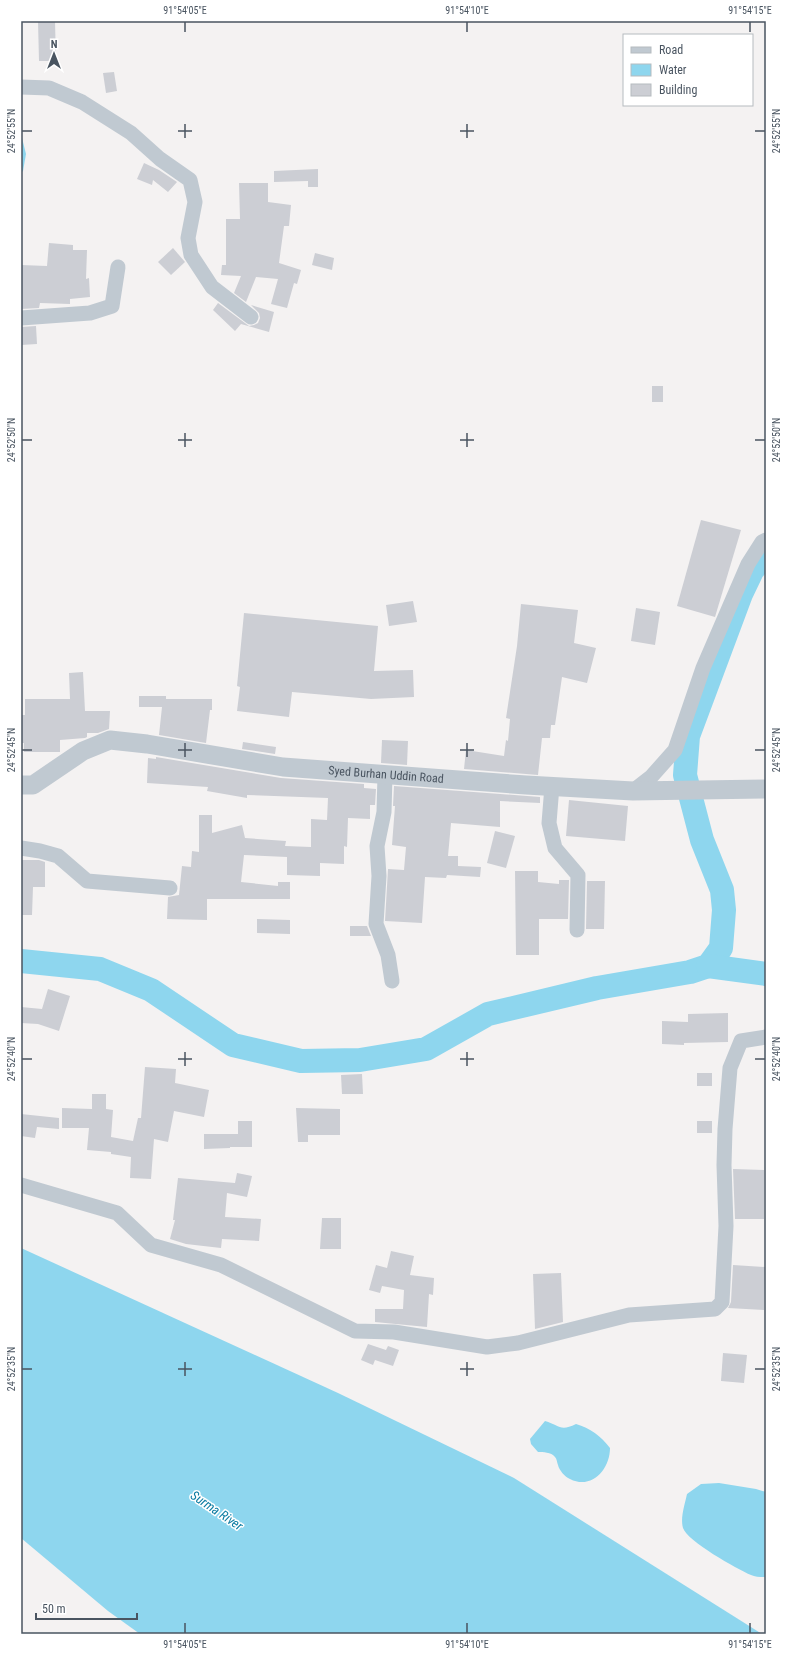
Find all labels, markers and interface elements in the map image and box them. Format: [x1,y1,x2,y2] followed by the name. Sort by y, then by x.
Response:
[163,5,207,16] text: 91°54'05"E
[445,5,489,16] text: 91°54'10"E
[728,5,772,16] text: 91°54'15"E
[34,34,74,74] north arrow
[623,34,753,106] legend
[51,38,58,51] text: N
[659,43,683,57] text: Road
[659,63,687,77] text: Water
[659,83,697,97] text: Building
[6,109,17,153] text: 24°52'55"N
[771,109,782,153] text: 24°52'55"N
[6,418,17,462] text: 24°52'50"N
[771,418,782,462] text: 24°52'50"N
[6,728,17,772] text: 24°52'45"N
[771,728,782,772] text: 24°52'45"N
[328,763,444,786] street label: Syed Burhan Uddin Road
[6,1037,17,1081] text: 24°52'40"N
[771,1037,782,1081] text: 24°52'40"N
[6,1347,17,1391] text: 24°52'35"N
[771,1347,782,1391] text: 24°52'35"N
[188,1488,247,1534] water label: Surma River
[36,1595,137,1621] scale bar
[42,1602,66,1616] text: 50 m
[163,1639,207,1650] text: 91°54'05"E
[445,1639,489,1650] text: 91°54'10"E
[728,1639,772,1650] text: 91°54'15"E

